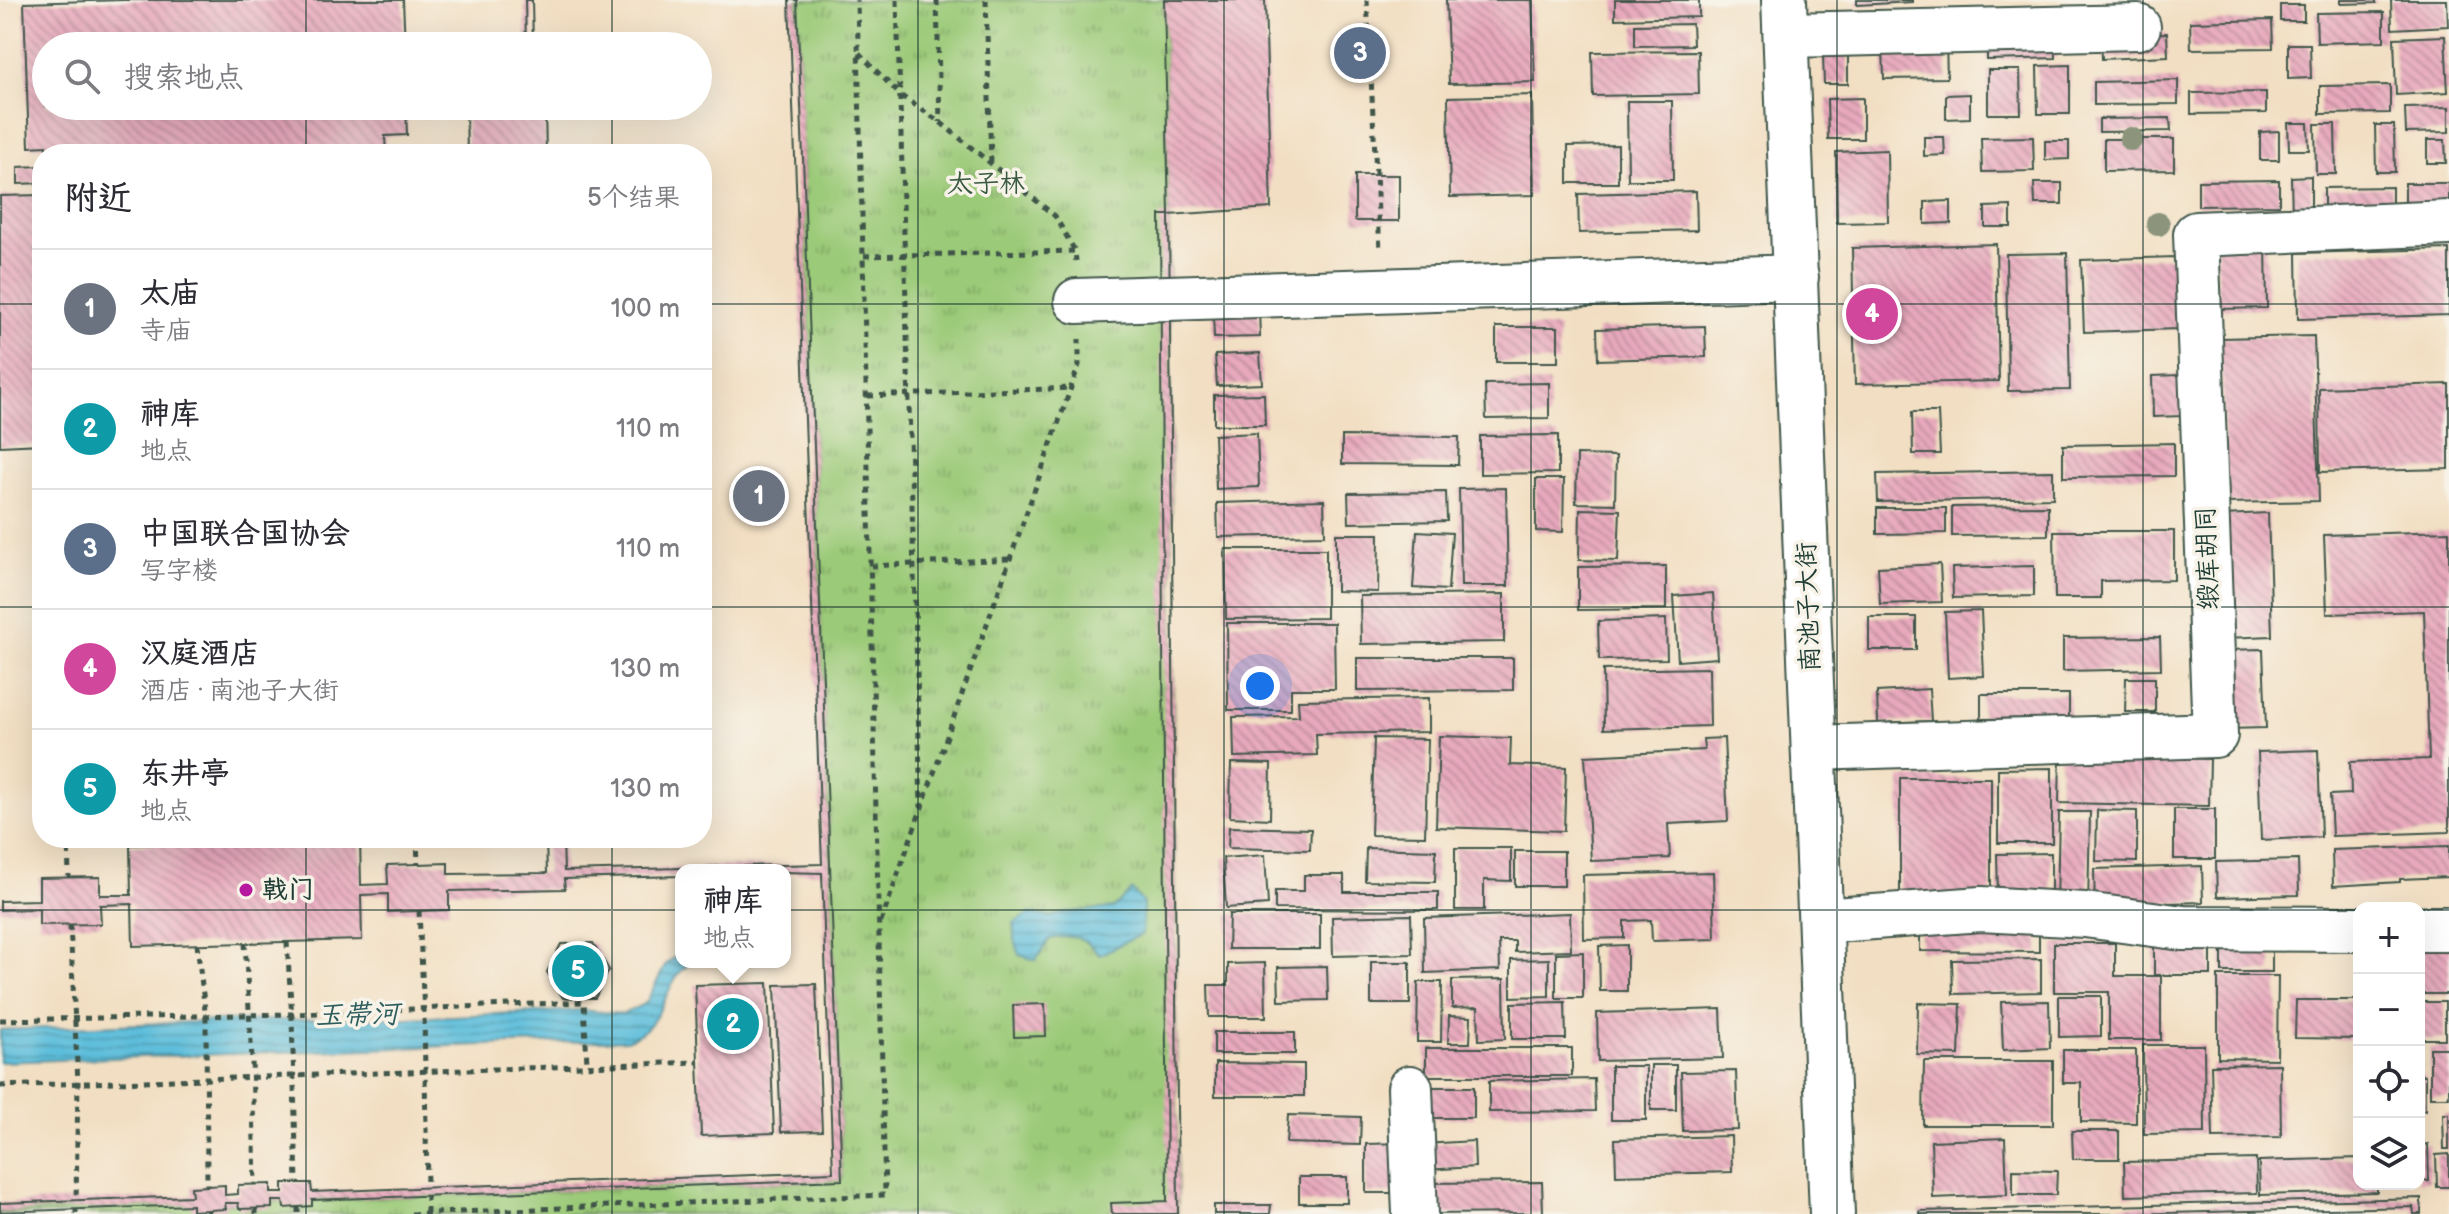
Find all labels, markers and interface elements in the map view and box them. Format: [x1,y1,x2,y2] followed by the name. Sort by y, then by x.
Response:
[1334,23,1386,83] pin: 3
[32,32,712,120] search box
[60,54,104,98] icon: search
[124,60,244,96] text: 搜索地点
[947,169,1025,200] park label: 太子林
[64,178,132,219] text: 附近
[587,183,680,214] text: 5个结果
[140,276,200,312] text: 太庙
[1846,284,1898,344] pin: 4
[85,294,95,325] text: 1
[611,294,680,325] text: 100 m
[140,316,192,347] text: 寺庙
[140,396,200,432] text: 神库
[82,414,98,445] text: 2
[616,414,680,445] text: 110 m
[140,436,192,467] text: 地点
[733,466,785,526] pin: 1
[2191,505,2225,611] street label: 缎库胡同
[140,516,350,552] text: 中国联合国协会
[82,534,98,565] text: 3
[616,534,680,565] text: 110 m
[1791,541,1827,673] street label: 南池子大街
[140,556,218,587] text: 写字楼
[140,636,260,672] text: 汉庭酒店
[82,654,98,685] text: 4
[610,654,680,685] text: 130 m
[1240,666,1280,706] your location
[140,676,339,707] text: 酒店 · 南池子大街
[140,756,230,792] text: 东井亭
[82,774,98,805] text: 5
[610,774,680,805] text: 130 m
[140,796,192,827] text: 地点
[675,864,791,968] popup
[262,875,314,906] place label: 戟门
[237,881,255,899] marker: 戟门
[703,883,763,919] text: 神库
[2353,902,2425,1190] map controls
[2353,902,2425,974] button: +
[703,923,755,954] text: 地点
[552,941,604,1001] pin: 5
[2353,974,2425,1046] button: −
[707,994,759,1054] pin: 2
[315,998,403,1032] water label: 玉带河
[2353,1046,2425,1118] button: locate
[2353,1118,2425,1190] button: layers

